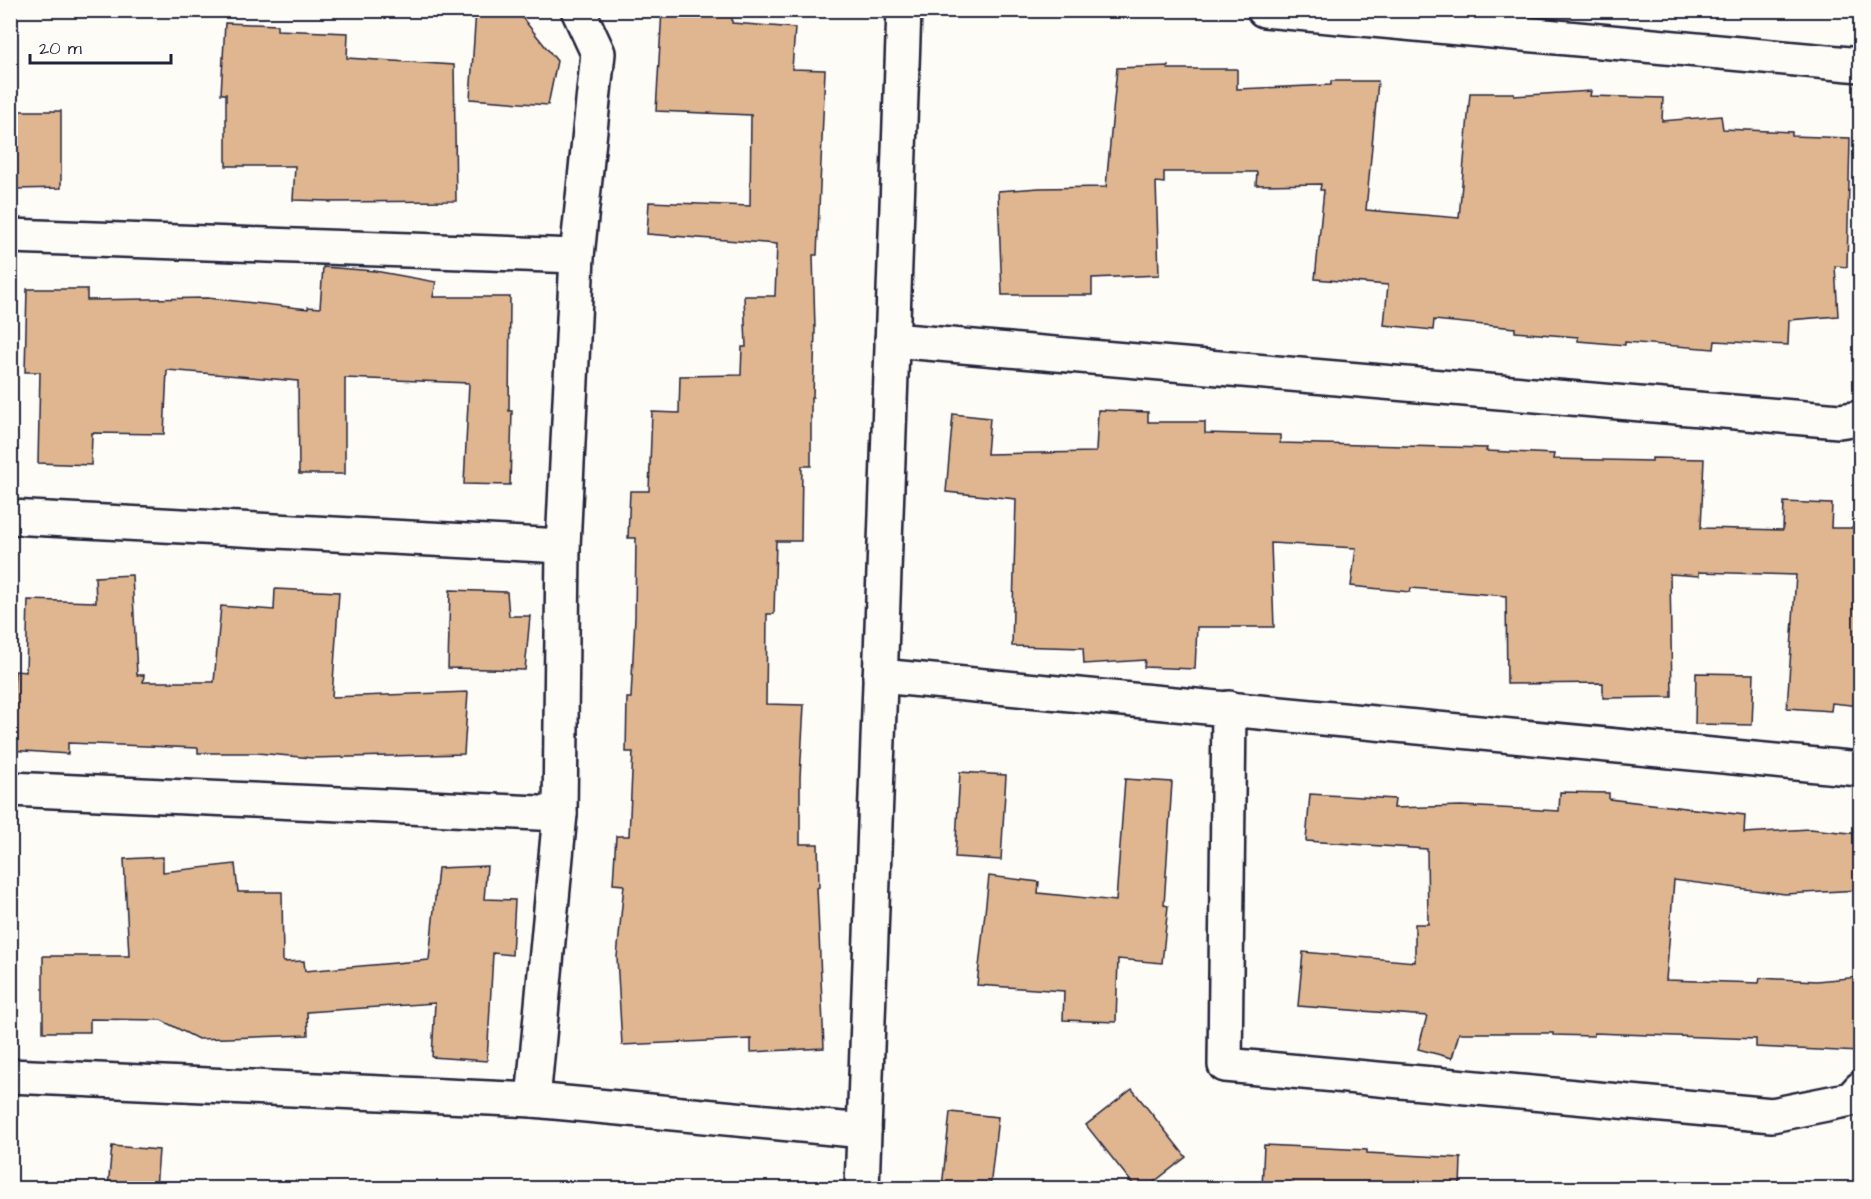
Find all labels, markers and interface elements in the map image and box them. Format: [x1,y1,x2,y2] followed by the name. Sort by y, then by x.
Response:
[30,27,171,65] scale bar
[39,36,82,61] text: 20 m

